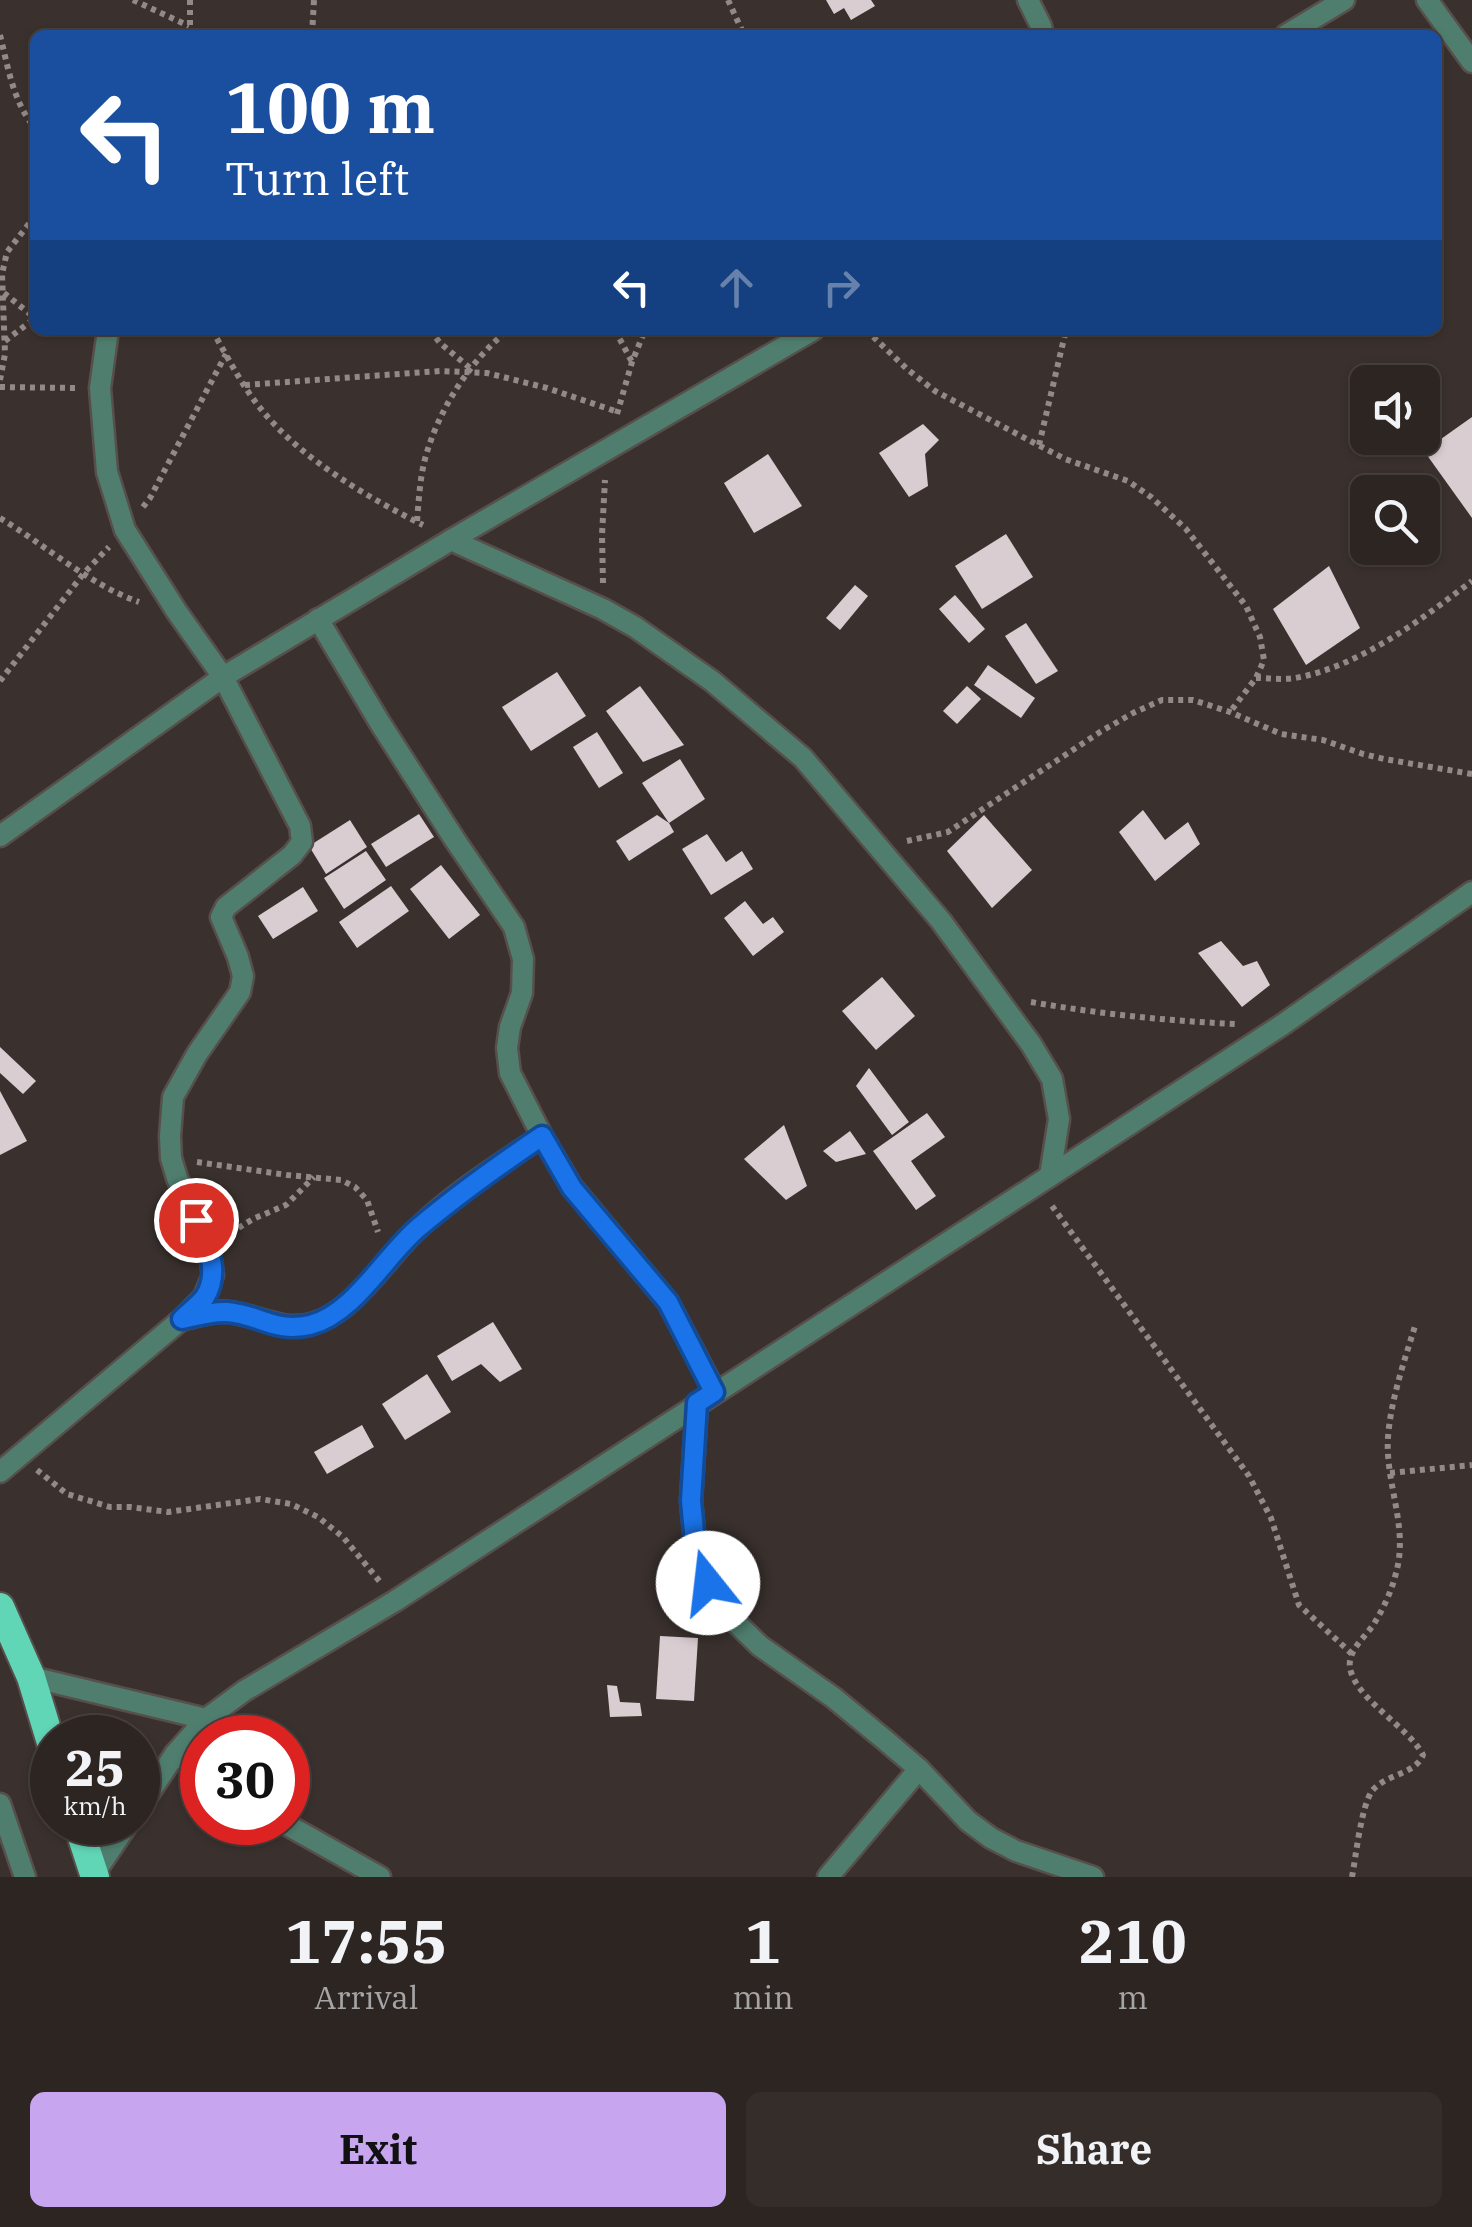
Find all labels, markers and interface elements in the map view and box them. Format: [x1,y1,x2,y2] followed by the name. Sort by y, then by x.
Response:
[225,61,435,152] text: 100 m
[60,70,190,200] icon: left
[225,149,409,207] text: Turn left
[604,260,659,315] icon: left
[709,260,764,315] icon: ahead
[814,260,869,315] icon: right
[1350,365,1440,565] map controls
[1350,365,1440,455] button: sound
[1350,475,1440,565] button: search
[154,1178,239,1263] pin
[169,1193,224,1248] icon: arrive
[656,1531,760,1635] position arrow
[180,1715,310,1845] speed limit sign: 30
[65,1735,125,1800] text: 25
[63,1789,127,1822] text: km/h
[285,1901,447,1980] text: 17:55
[745,1901,781,1980] text: 1
[1079,1901,1187,1980] text: 210
[314,1976,418,2018] text: Arrival
[733,1976,794,2018] text: min
[1118,1976,1148,2018] text: m
[30,2092,726,2207] button: Exit
[746,2092,1442,2207] button: Share

